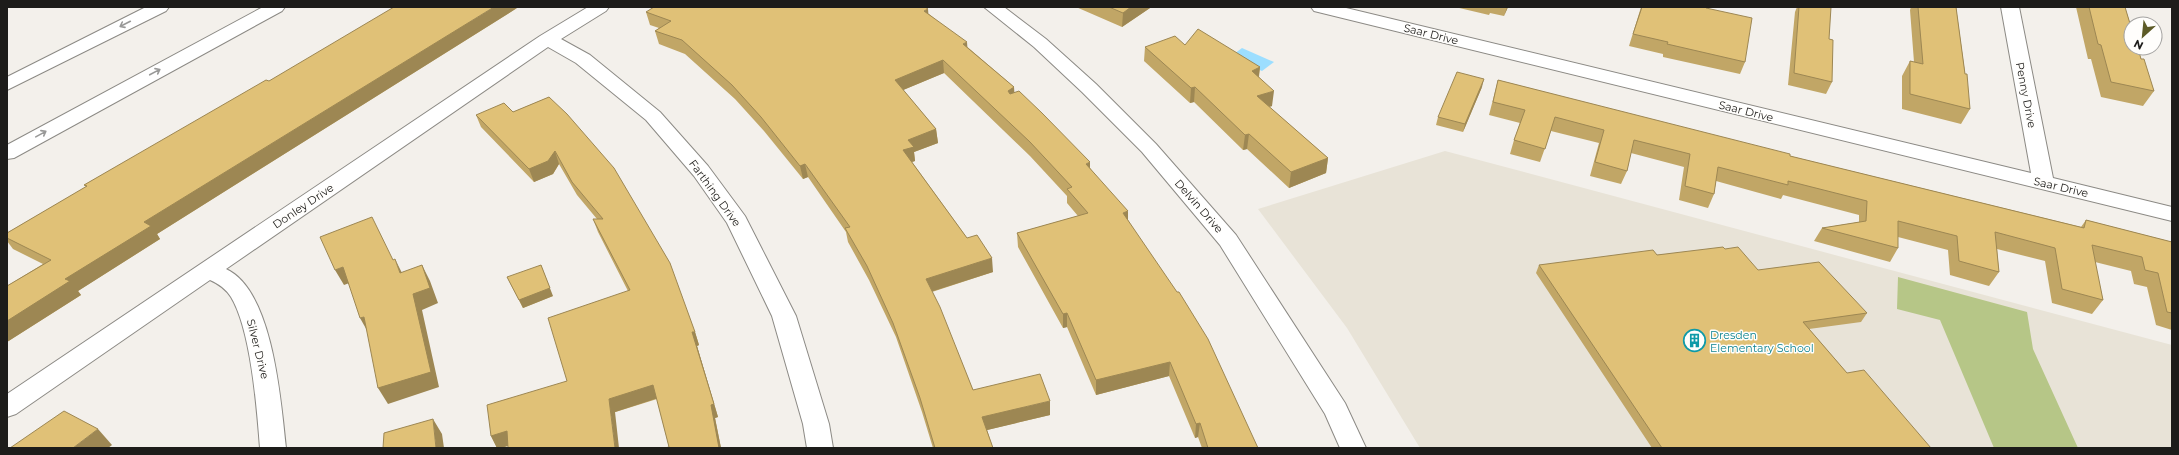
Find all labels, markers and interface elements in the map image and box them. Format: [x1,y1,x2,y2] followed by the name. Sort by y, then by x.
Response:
[2123,16,2163,56] north arrow
[1402,20,1460,48] street label: Saar Drive
[119,21,131,28] one-way arrow
[2131,37,2146,53] text: N
[2013,61,2039,129] street label: Penny Drive
[149,67,161,75] one-way arrow
[1717,97,1775,125] street label: Saar Drive
[35,130,47,138] one-way arrow
[686,157,744,229] street label: Farthing Drive
[2032,174,2090,200] street label: Saar Drive
[1172,176,1226,236] street label: Delvin Drive
[270,180,336,232] street label: Donley Drive
[244,318,272,381] street label: Silver Drive
[1681,328,1707,354] building icon: Dresden Elementary School
[1710,328,1814,355] place label: Dresden Elementary School

